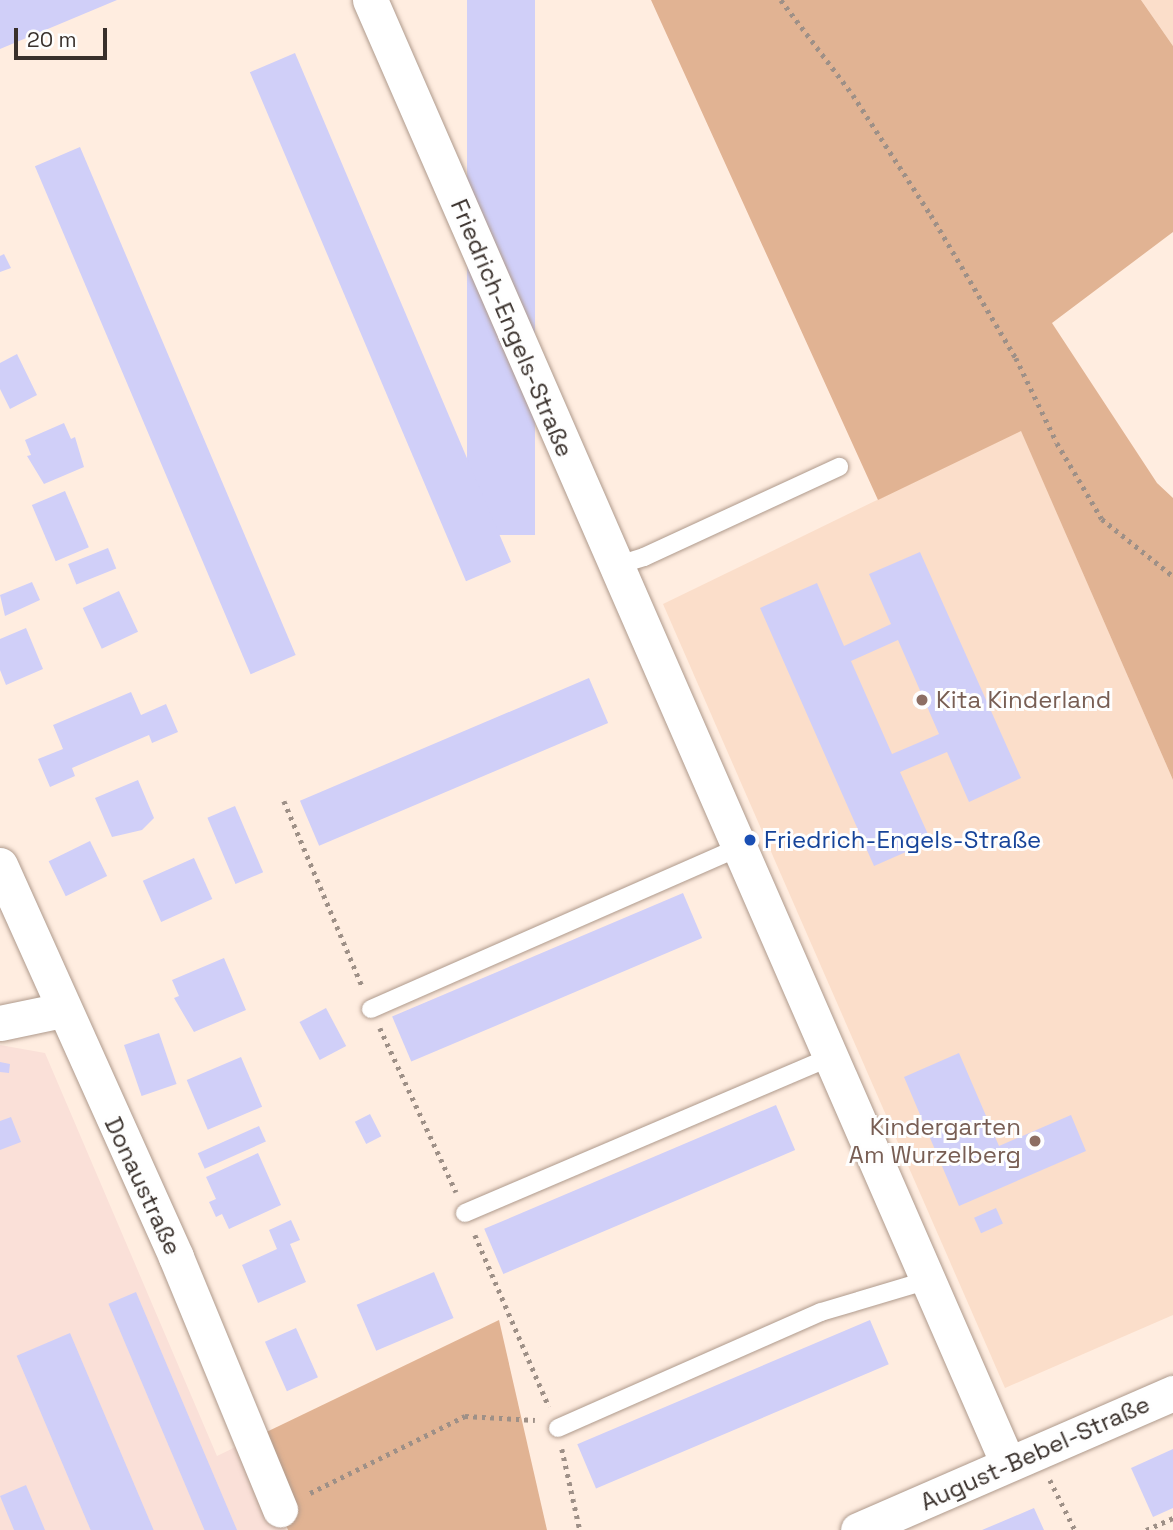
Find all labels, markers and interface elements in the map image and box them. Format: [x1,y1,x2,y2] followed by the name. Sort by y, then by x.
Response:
[18,14,110,58] scale bar
[27,26,77,53] text: 20 m
[445,195,579,461] street label: Friedrich-Engels-Straße
[936,686,1111,714] place label: Kita Kinderland
[914,692,930,708] marker: Kita Kinderland
[764,826,1041,854] place label: Friedrich-Engels-Straße
[742,832,758,848] marker: Friedrich-Engels-Straße
[99,1112,187,1260] street label: Donaustraße
[849,1113,1021,1169] place label: Kindergarten Am Wurzelberg
[1027,1133,1043,1149] marker: Kindergarten Am Wurzelberg
[916,1389,1154,1517] street label: August-Bebel-Straße

